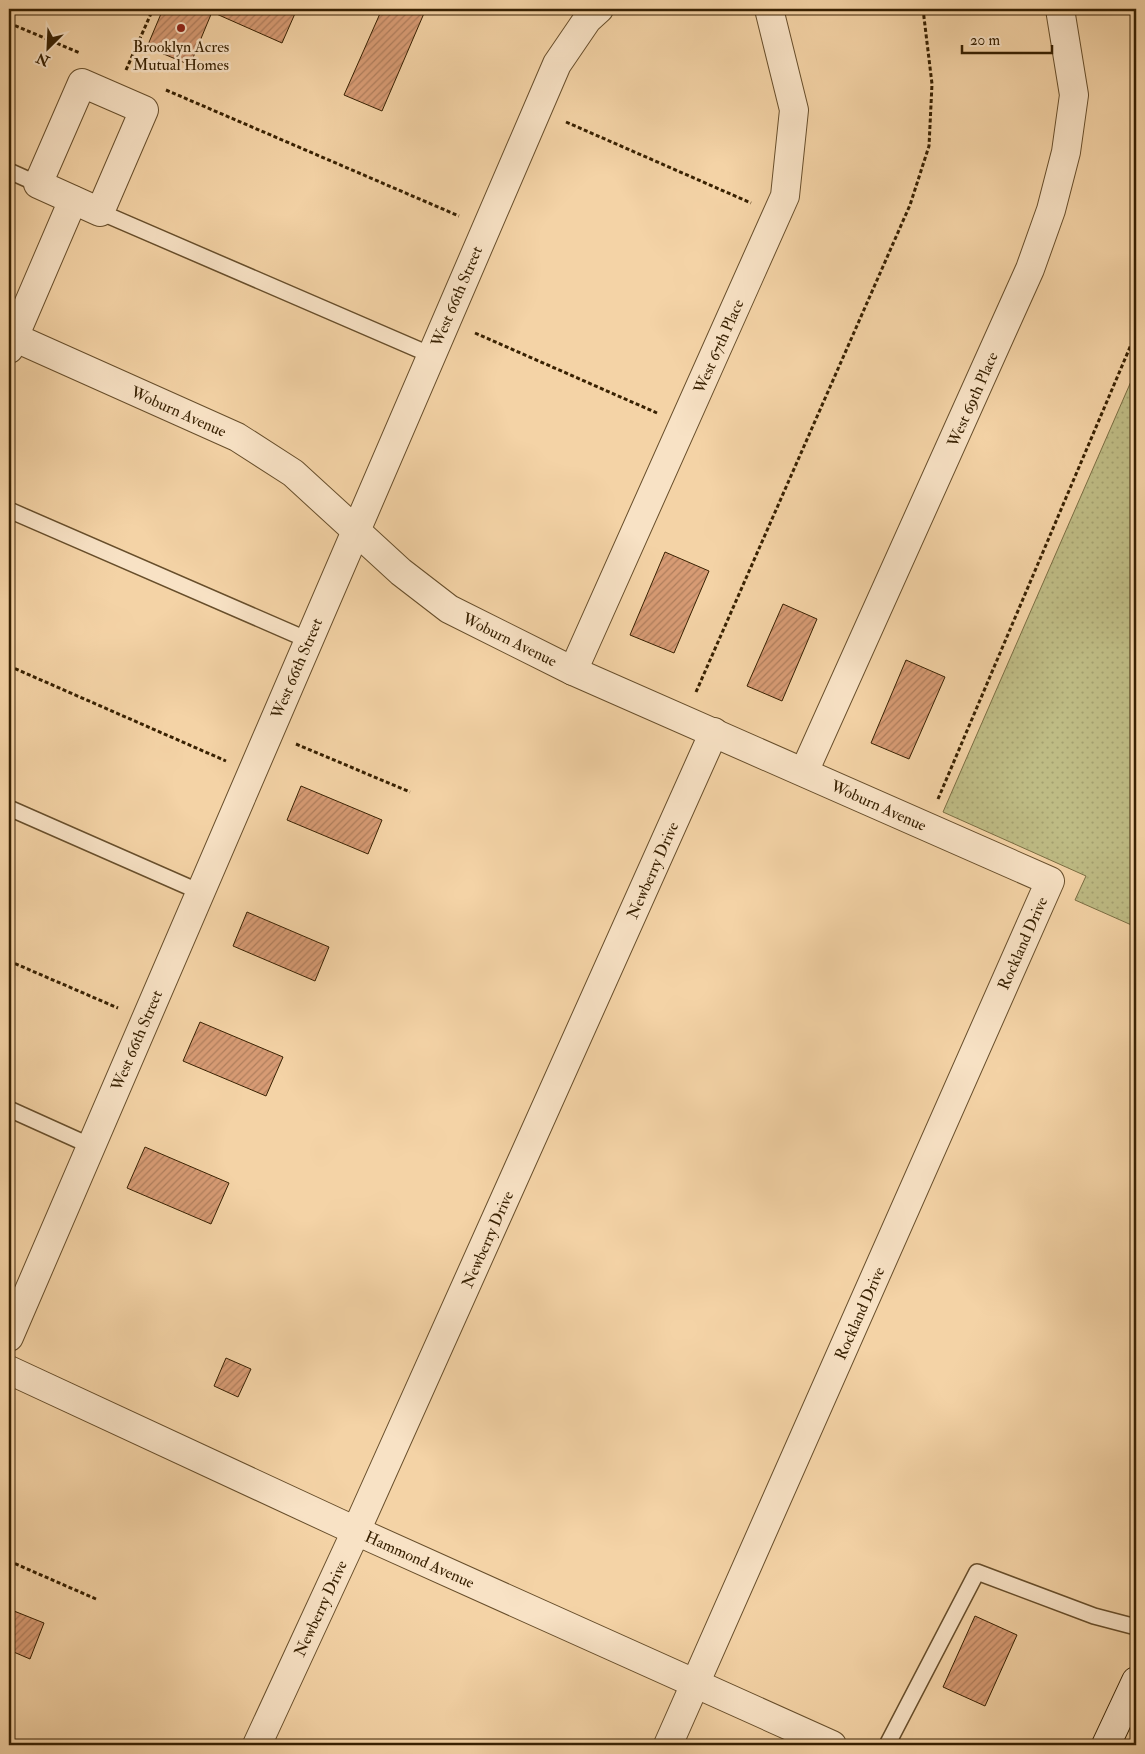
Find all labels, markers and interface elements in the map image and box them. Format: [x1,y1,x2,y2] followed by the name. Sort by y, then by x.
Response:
[22,22,72,72] north arrow
[175,22,187,34] marker: Brooklyn Acres Mutual Homes
[962,22,1052,54] scale bar
[970,31,1000,50] text: 20 m
[133,37,229,75] place label: Brooklyn Acres Mutual Homes
[33,49,53,70] text: N
[426,243,487,351] street label: West 66th Street
[689,296,749,398] street label: West 67th Place
[943,348,1003,451] street label: West 69th Place
[127,382,230,442] street label: Woburn Avenue
[458,608,560,671] street label: Woburn Avenue
[266,615,327,723] street label: West 66th Street
[827,776,930,836] street label: Woburn Avenue
[623,819,683,922] street label: Newberry Drive
[993,893,1052,993] street label: Rockland Drive
[106,987,167,1095] street label: West 66th Street
[458,1188,518,1291] street label: Newberry Drive
[830,1263,889,1363] street label: Rockland Drive
[362,1527,478,1593] street label: Hammond Avenue
[290,1557,352,1660] street label: Newberry Drive

